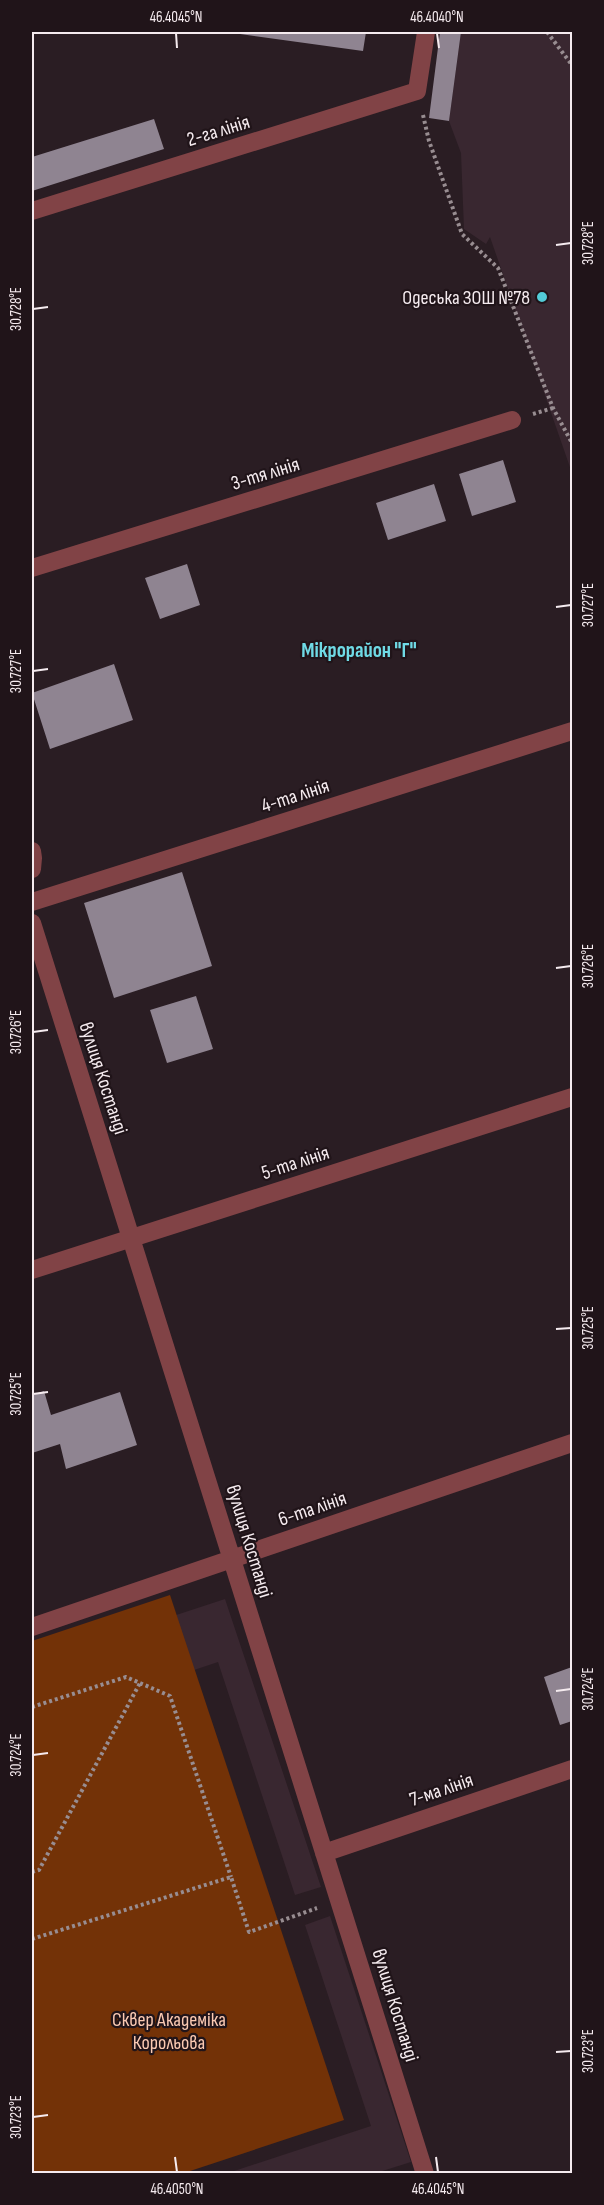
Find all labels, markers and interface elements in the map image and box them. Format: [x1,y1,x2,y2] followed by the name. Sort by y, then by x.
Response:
[150,8,202,27] text: 46.4045°N
[410,8,464,27] text: 46.4040°N
[184,110,253,152] street label: 2-га лінія
[579,221,598,265] text: 30.728°E
[402,286,530,310] place label: Одеська ЗОШ №78
[7,287,26,331] text: 30.728°E
[535,290,549,304] marker: Одеська ЗОШ №78
[228,452,302,496] street label: 3-тя лінія
[579,583,598,627] text: 30.727°E
[301,638,417,663] district label: Мікрорайон "Г"
[7,649,26,693] text: 30.727°E
[258,774,332,818] street label: 4-та лінія
[579,944,598,988] text: 30.726°E
[7,1010,26,1054] text: 30.726°E
[74,1019,132,1137] street label: вулиця Костанді
[258,1141,332,1185] street label: 5-та лінія
[579,1306,598,1350] text: 30.725°E
[7,1372,26,1416] text: 30.725°E
[221,1482,278,1601] street label: вулиця Костанді
[275,1486,350,1532] street label: 6-та лінія
[579,1667,598,1711] text: 30.724°E
[7,1733,26,1777] text: 30.724°E
[406,1768,476,1812] street label: 7-ма лінія
[367,1946,424,2065] street label: вулиця Костанді
[112,2008,226,2055] park label: Сквер Академіка Корольова
[579,2029,598,2073] text: 30.723°E
[7,2095,26,2139] text: 30.723°E
[150,2180,204,2199] text: 46.4050°N
[412,2180,464,2199] text: 46.4045°N

